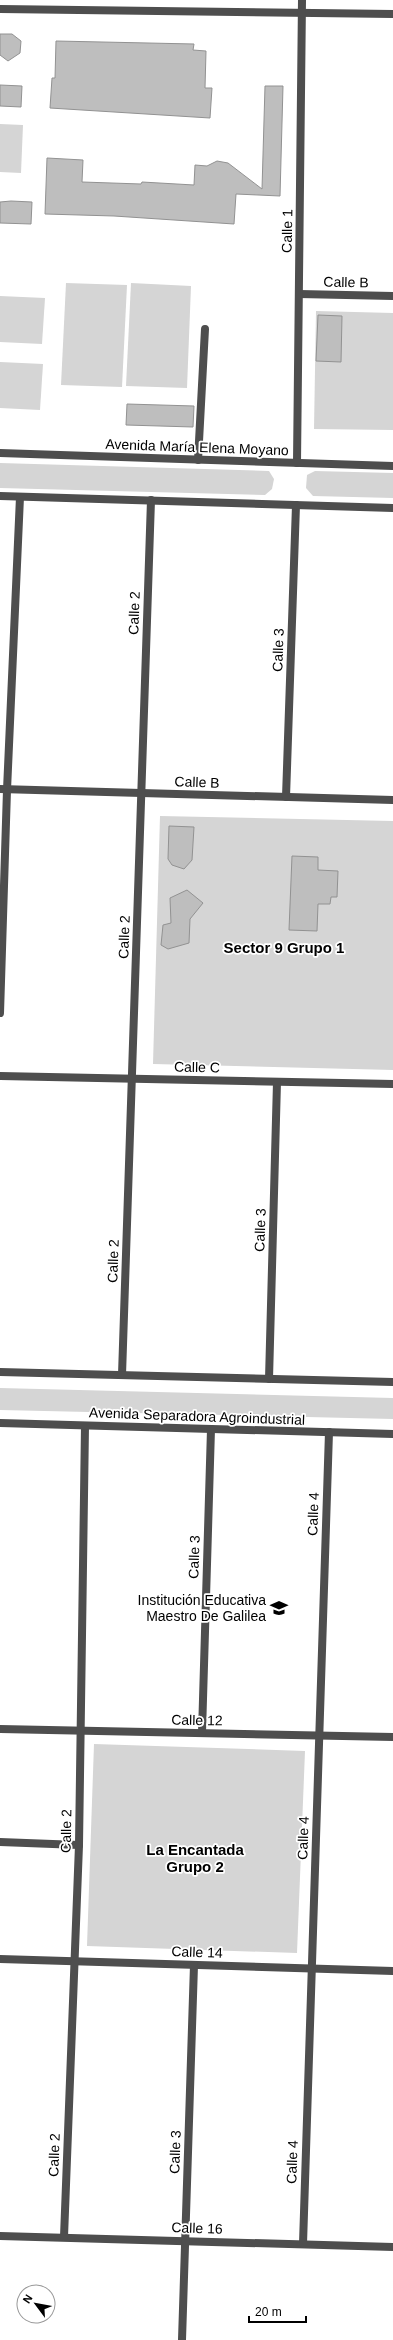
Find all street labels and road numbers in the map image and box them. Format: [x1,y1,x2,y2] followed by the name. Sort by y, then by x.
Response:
[279,209,295,253] street label: Calle 1
[323,274,369,290] street label: Calle B
[105,436,289,458] street label: Avenida María Elena Moyano
[125,591,143,635] street label: Calle 2
[269,628,287,672] street label: Calle 3
[174,773,220,791] street label: Calle B
[115,915,133,959] street label: Calle 2
[174,1059,220,1075] street label: Calle C
[251,1208,269,1252] street label: Calle 3
[104,1239,122,1283] street label: Calle 2
[89,1404,305,1428] street label: Avenida Separadora Agroindustrial
[304,1492,322,1536] street label: Calle 4
[185,1535,203,1579] street label: Calle 3
[171,1712,223,1728] street label: Calle 12
[58,1809,74,1853] street label: Calle 2
[294,1816,312,1860] street label: Calle 4
[171,1943,223,1961] street label: Calle 14
[166,2130,184,2174] street label: Calle 3
[45,2133,63,2177] street label: Calle 2
[283,2140,301,2184] street label: Calle 4
[171,2219,223,2237] street label: Calle 16

